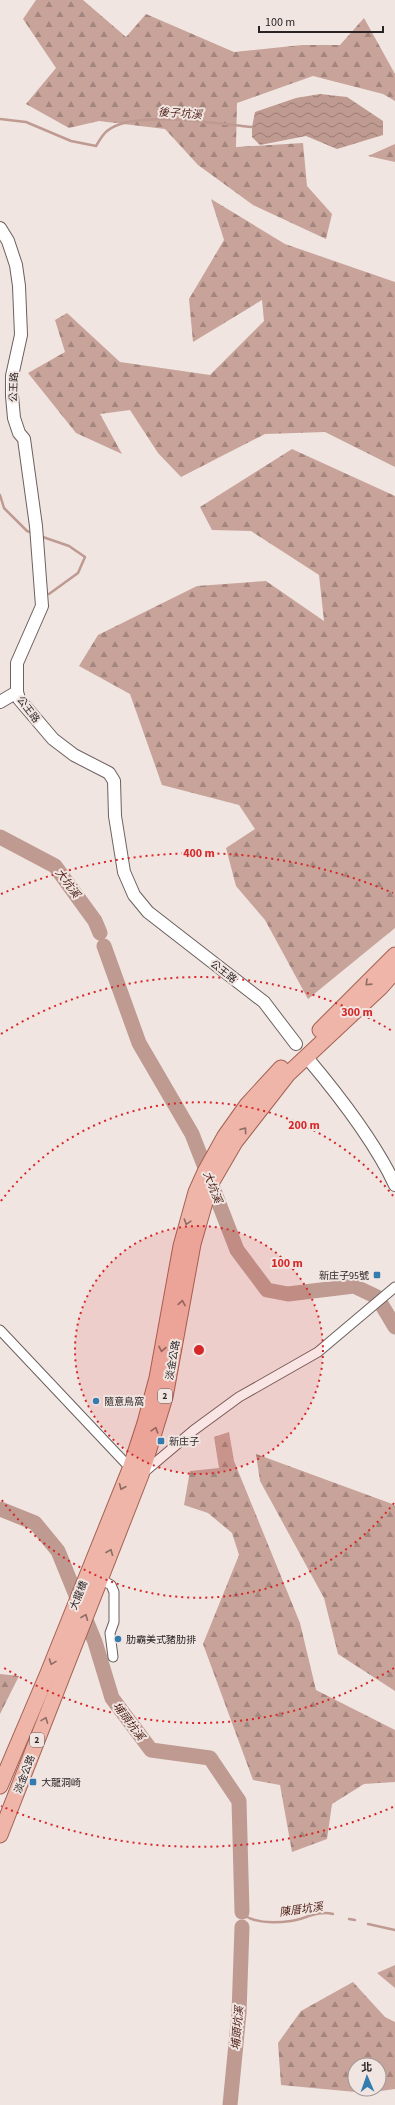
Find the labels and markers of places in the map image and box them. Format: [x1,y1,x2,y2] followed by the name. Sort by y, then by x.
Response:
[319,1269,369,1283] place label: 新庄子95號
[372,1270,382,1280] marker: 新庄子95號
[192,1343,206,1357] centre of rings
[104,1395,144,1409] place label: 隨意鳥窩
[91,1396,101,1406] marker: 隨意鳥窩
[169,1435,199,1449] place label: 新庄子
[156,1436,166,1446] marker: 新庄子
[126,1633,196,1647] place label: 肋霸美式豬肋排
[113,1634,123,1644] marker: 肋霸美式豬肋排
[41,1776,81,1790] place label: 大龍洞崎
[28,1777,38,1787] marker: 大龍洞崎

